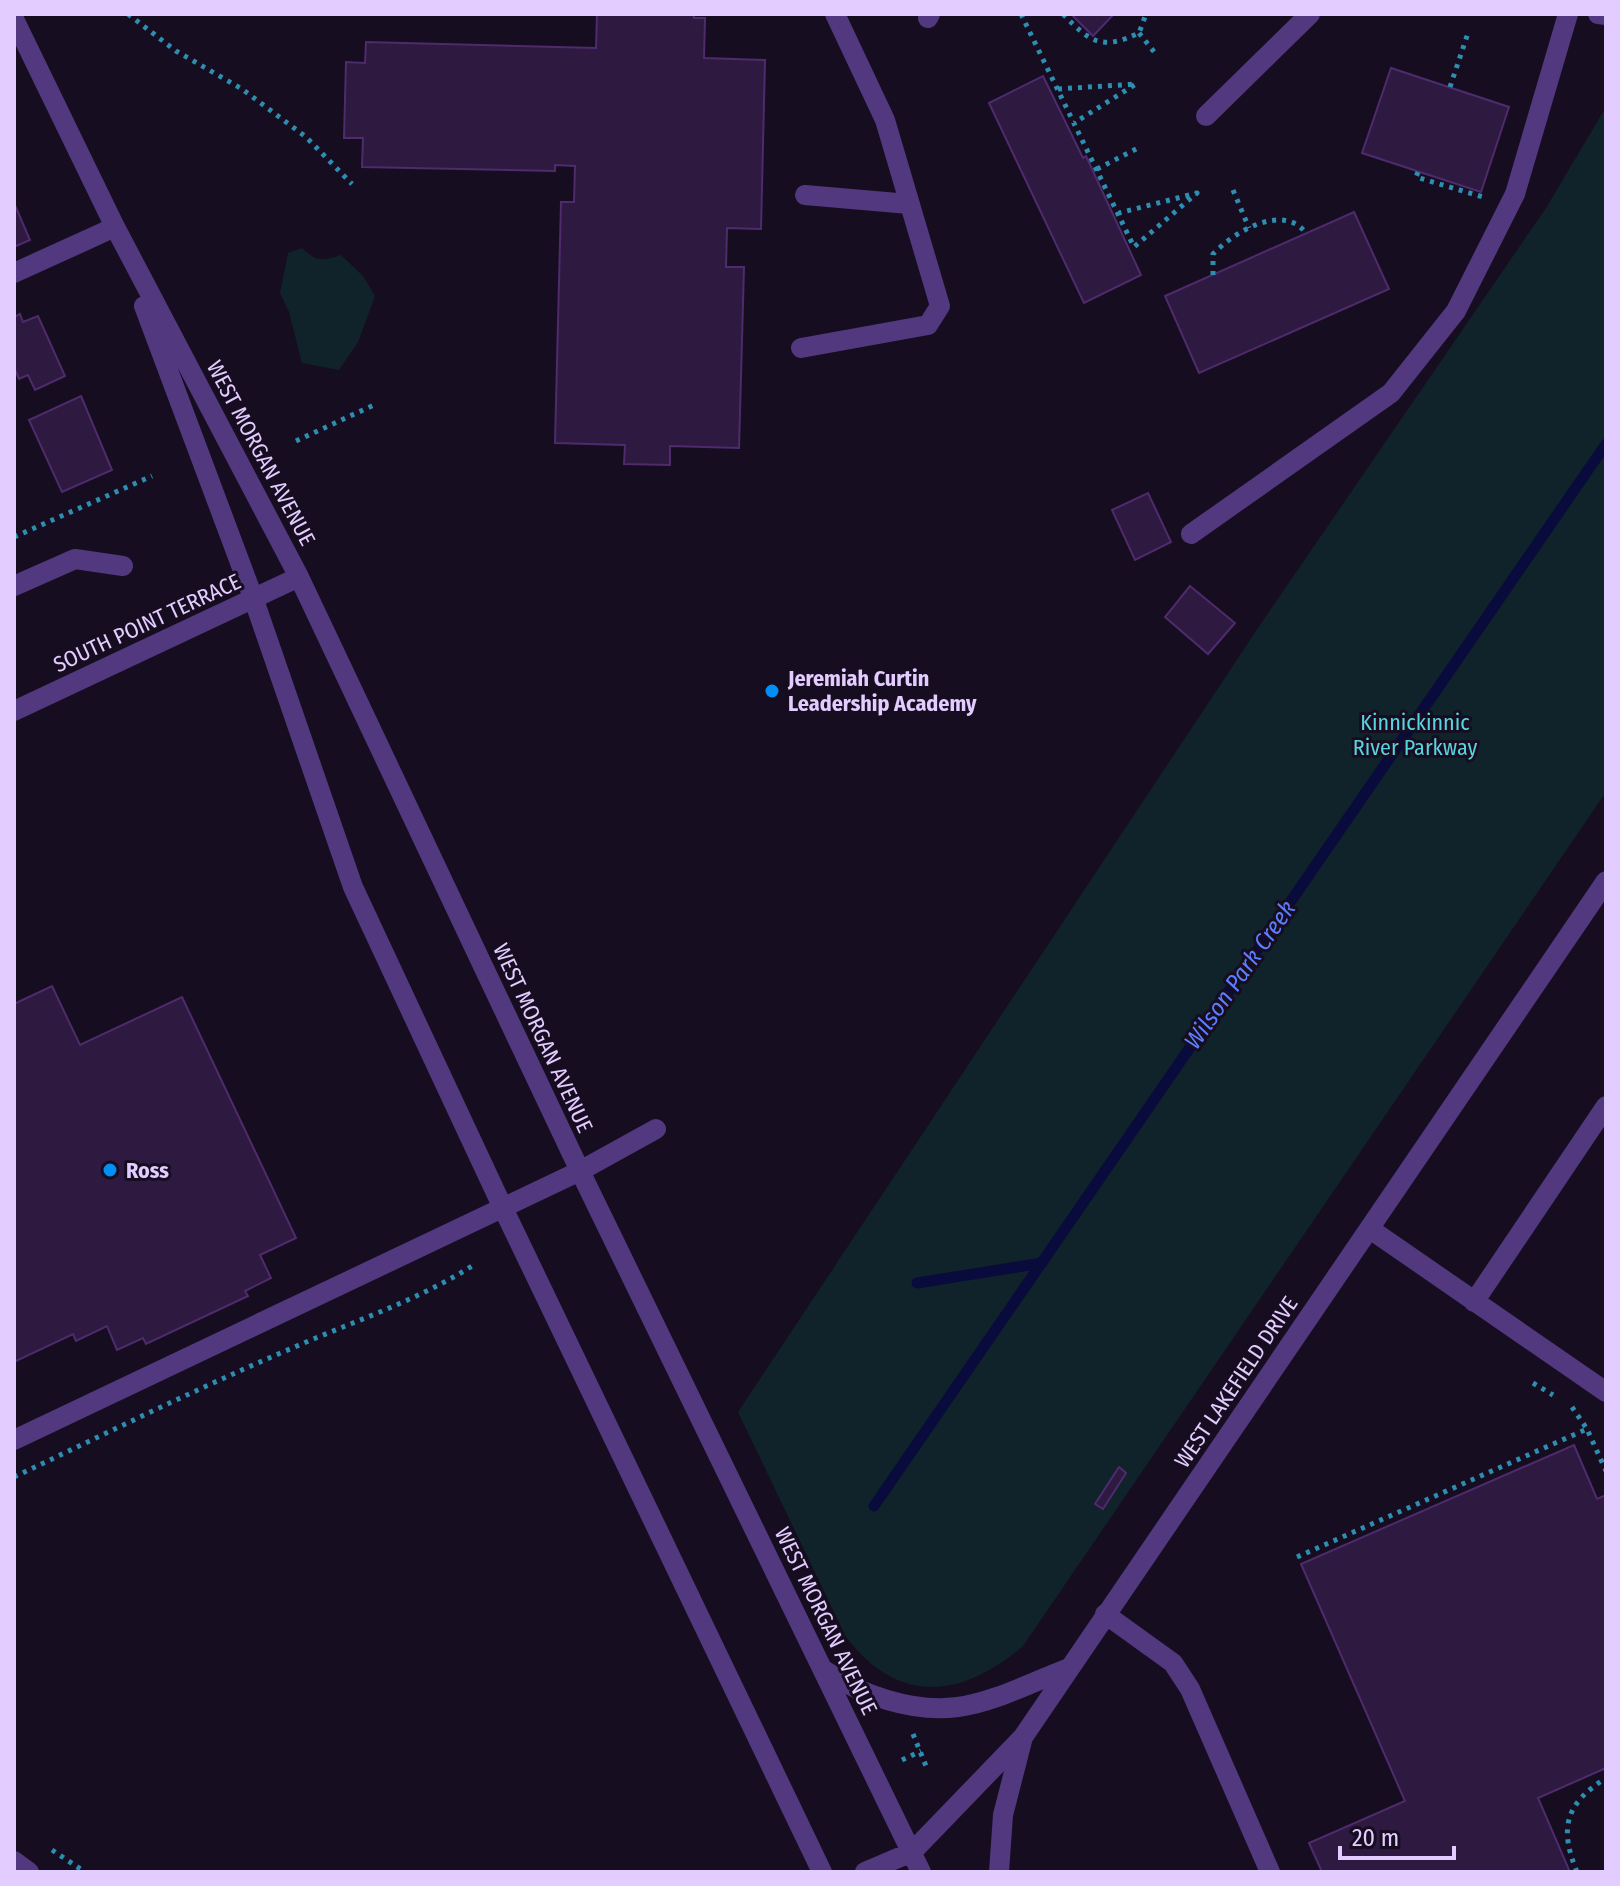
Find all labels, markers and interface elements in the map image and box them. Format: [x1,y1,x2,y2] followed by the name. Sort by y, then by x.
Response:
[201,356,321,550] street label: WEST MORGAN AVENUE
[49,568,245,678] street label: SOUTH POINT TERRACE
[787,665,977,717] place label: Jeremiah Curtin Leadership Academy
[763,682,781,700] marker: Jeremiah Curtin Leadership Academy
[1353,709,1477,761] park label: Kinnickinnic River Parkway
[1178,895,1302,1055] water label: Wilson Park Creek
[487,939,599,1137] street label: WEST MORGAN AVENUE
[126,1157,169,1184] place label: Ross
[101,1161,119,1179] marker: Ross
[1169,1291,1303,1473] street label: WEST LAKEFIELD DRIVE
[769,1523,883,1719] street label: WEST MORGAN AVENUE
[1340,1810,1454,1860] scale bar
[1352,1824,1399,1852] text: 20 m

